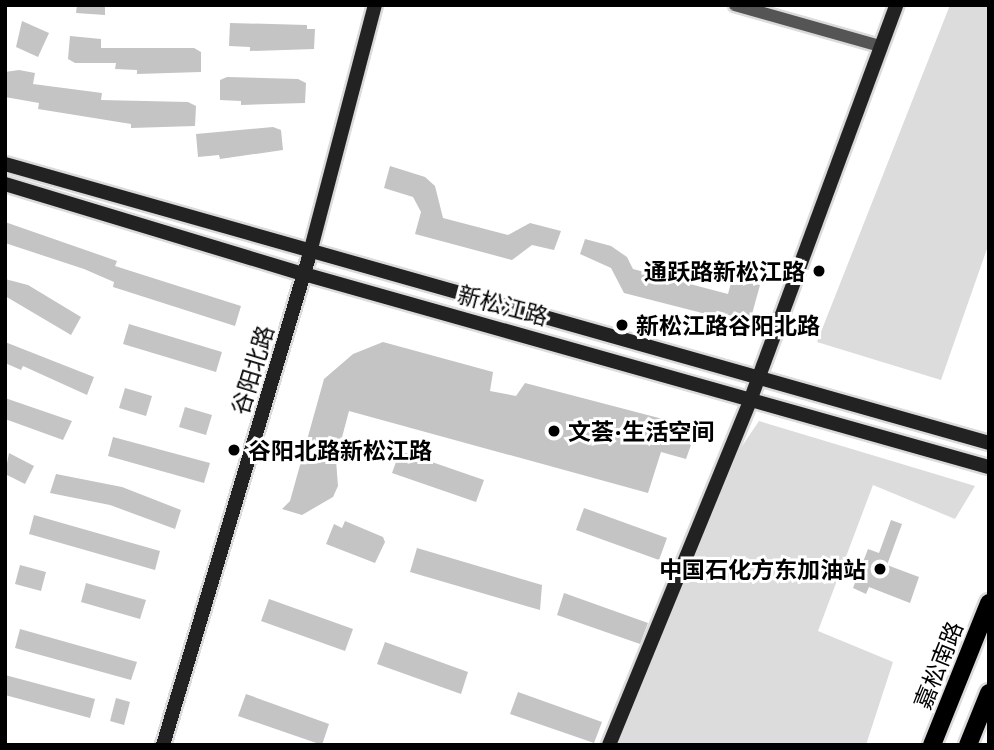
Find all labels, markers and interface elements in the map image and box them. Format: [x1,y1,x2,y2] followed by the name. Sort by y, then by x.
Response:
[644,257,805,285] place label: 通跃路新松江路
[811,263,827,279] marker: 通跃路新松江路
[455,280,551,330] street label: 新松江路
[636,311,820,339] place label: 新松江路谷阳北路
[614,317,630,333] marker: 新松江路谷阳北路
[225,322,279,418] street label: 谷阳北路
[568,417,714,445] place label: 文荟·生活空间
[546,423,562,439] marker: 文荟·生活空间
[248,436,432,464] place label: 谷阳北路新松江路
[226,442,242,458] marker: 谷阳北路新松江路
[659,555,866,583] place label: 中国石化方东加油站
[872,561,888,577] marker: 中国石化方东加油站
[908,617,968,713] street label: 嘉松南路

